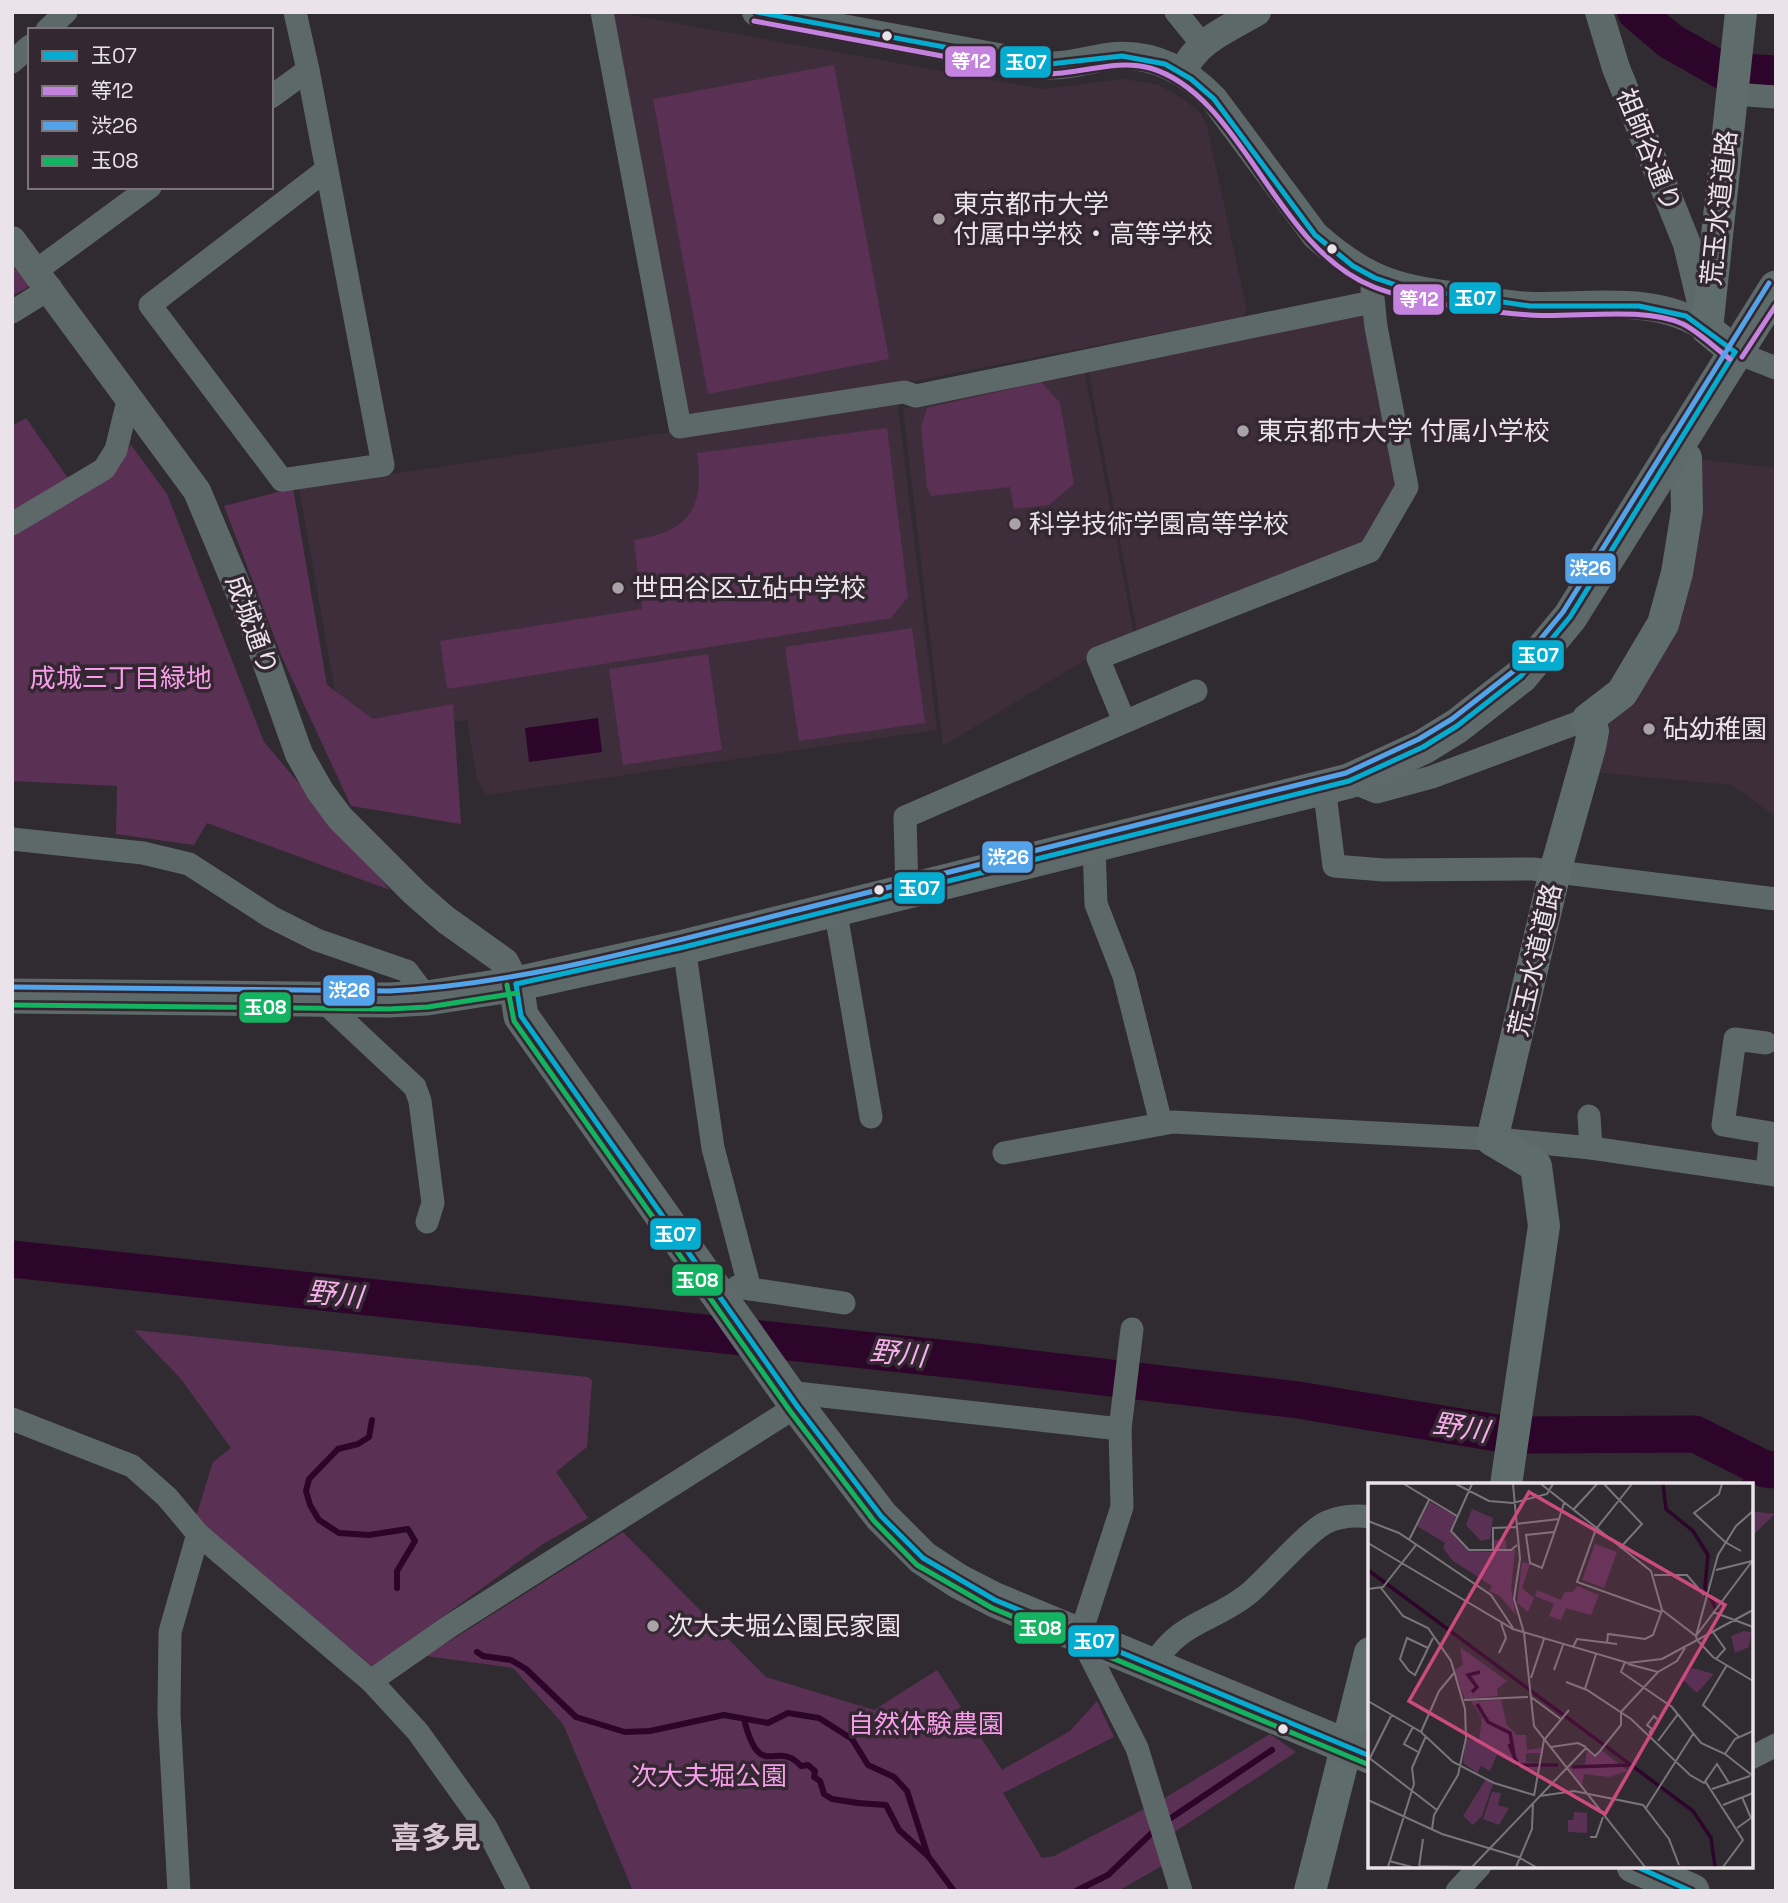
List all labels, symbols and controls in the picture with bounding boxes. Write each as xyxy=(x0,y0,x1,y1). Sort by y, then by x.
legend xyxy=(28,28,273,189)
unlabelled marker xyxy=(880,29,894,43)
text: 玉07 xyxy=(91,42,137,69)
line badge: 等12 xyxy=(944,45,997,78)
line badge: 玉07 xyxy=(999,45,1052,79)
text: 等12 xyxy=(952,49,990,74)
text: 玉07 xyxy=(1005,50,1047,75)
text: 等12 xyxy=(91,77,133,104)
street label: 祖師谷通り xyxy=(1609,83,1689,217)
text: 渋26 xyxy=(91,112,138,139)
street label: 荒玉水道道路 xyxy=(1694,129,1744,287)
text: 玉08 xyxy=(91,147,139,174)
place label: 東京都市大学 付属中学校・高等学校 xyxy=(953,187,1213,251)
marker: 東京都市大学 付属中学校・高等学校 xyxy=(931,211,947,227)
unlabelled marker xyxy=(1325,242,1339,256)
line badge: 玉07 xyxy=(1448,281,1502,315)
line badge: 等12 xyxy=(1392,283,1445,316)
text: 玉07 xyxy=(1454,286,1496,311)
text: 等12 xyxy=(1400,287,1438,312)
place label: 東京都市大学 付属小学校 xyxy=(1257,414,1550,448)
marker: 東京都市大学 付属小学校 xyxy=(1235,423,1251,439)
place label: 科学技術学園高等学校 xyxy=(1029,507,1289,541)
marker: 科学技術学園高等学校 xyxy=(1007,516,1023,532)
line badge: 渋26 xyxy=(1564,552,1617,585)
text: 渋26 xyxy=(1569,556,1611,581)
street label: 成城通り xyxy=(218,570,286,680)
place label: 世田谷区立砧中学校 xyxy=(632,571,866,605)
marker: 世田谷区立砧中学校 xyxy=(610,580,626,596)
line badge: 玉07 xyxy=(1511,639,1565,672)
text: 玉07 xyxy=(1517,643,1559,668)
park label: 成城三丁目緑地 xyxy=(30,661,212,695)
place label: 砧幼稚園 xyxy=(1663,712,1767,746)
marker: 砧幼稚園 xyxy=(1641,721,1657,737)
line badge: 渋26 xyxy=(981,840,1034,874)
text: 渋26 xyxy=(987,845,1029,870)
line badge: 玉07 xyxy=(893,871,946,905)
text: 玉07 xyxy=(898,876,940,901)
street label: 荒玉水道道路 xyxy=(1501,880,1569,1040)
unlabelled marker xyxy=(872,883,886,897)
line badge: 渋26 xyxy=(322,974,376,1007)
text: 渋26 xyxy=(328,978,370,1003)
line badge: 玉08 xyxy=(238,991,292,1024)
text: 玉08 xyxy=(244,995,286,1020)
line badge: 玉07 xyxy=(649,1217,702,1251)
text: 玉07 xyxy=(654,1222,696,1247)
line badge: 玉08 xyxy=(671,1263,724,1297)
text: 玉08 xyxy=(676,1268,718,1293)
water label: 野川 xyxy=(305,1273,368,1315)
water label: 野川 xyxy=(868,1332,931,1374)
water label: 野川 xyxy=(1431,1405,1494,1450)
inset map xyxy=(1368,1483,1753,1868)
place label: 次大夫堀公園民家園 xyxy=(667,1609,901,1643)
line badge: 玉08 xyxy=(1013,1611,1067,1645)
text: 玉08 xyxy=(1019,1616,1061,1641)
marker: 次大夫堀公園民家園 xyxy=(645,1618,661,1634)
line badge: 玉07 xyxy=(1067,1624,1120,1658)
text: 玉07 xyxy=(1073,1629,1115,1654)
park label: 自然体験農園 xyxy=(848,1707,1004,1741)
unlabelled marker xyxy=(1276,1722,1290,1736)
park label: 次大夫堀公園 xyxy=(631,1759,787,1793)
district label: 喜多見 xyxy=(391,1818,481,1857)

